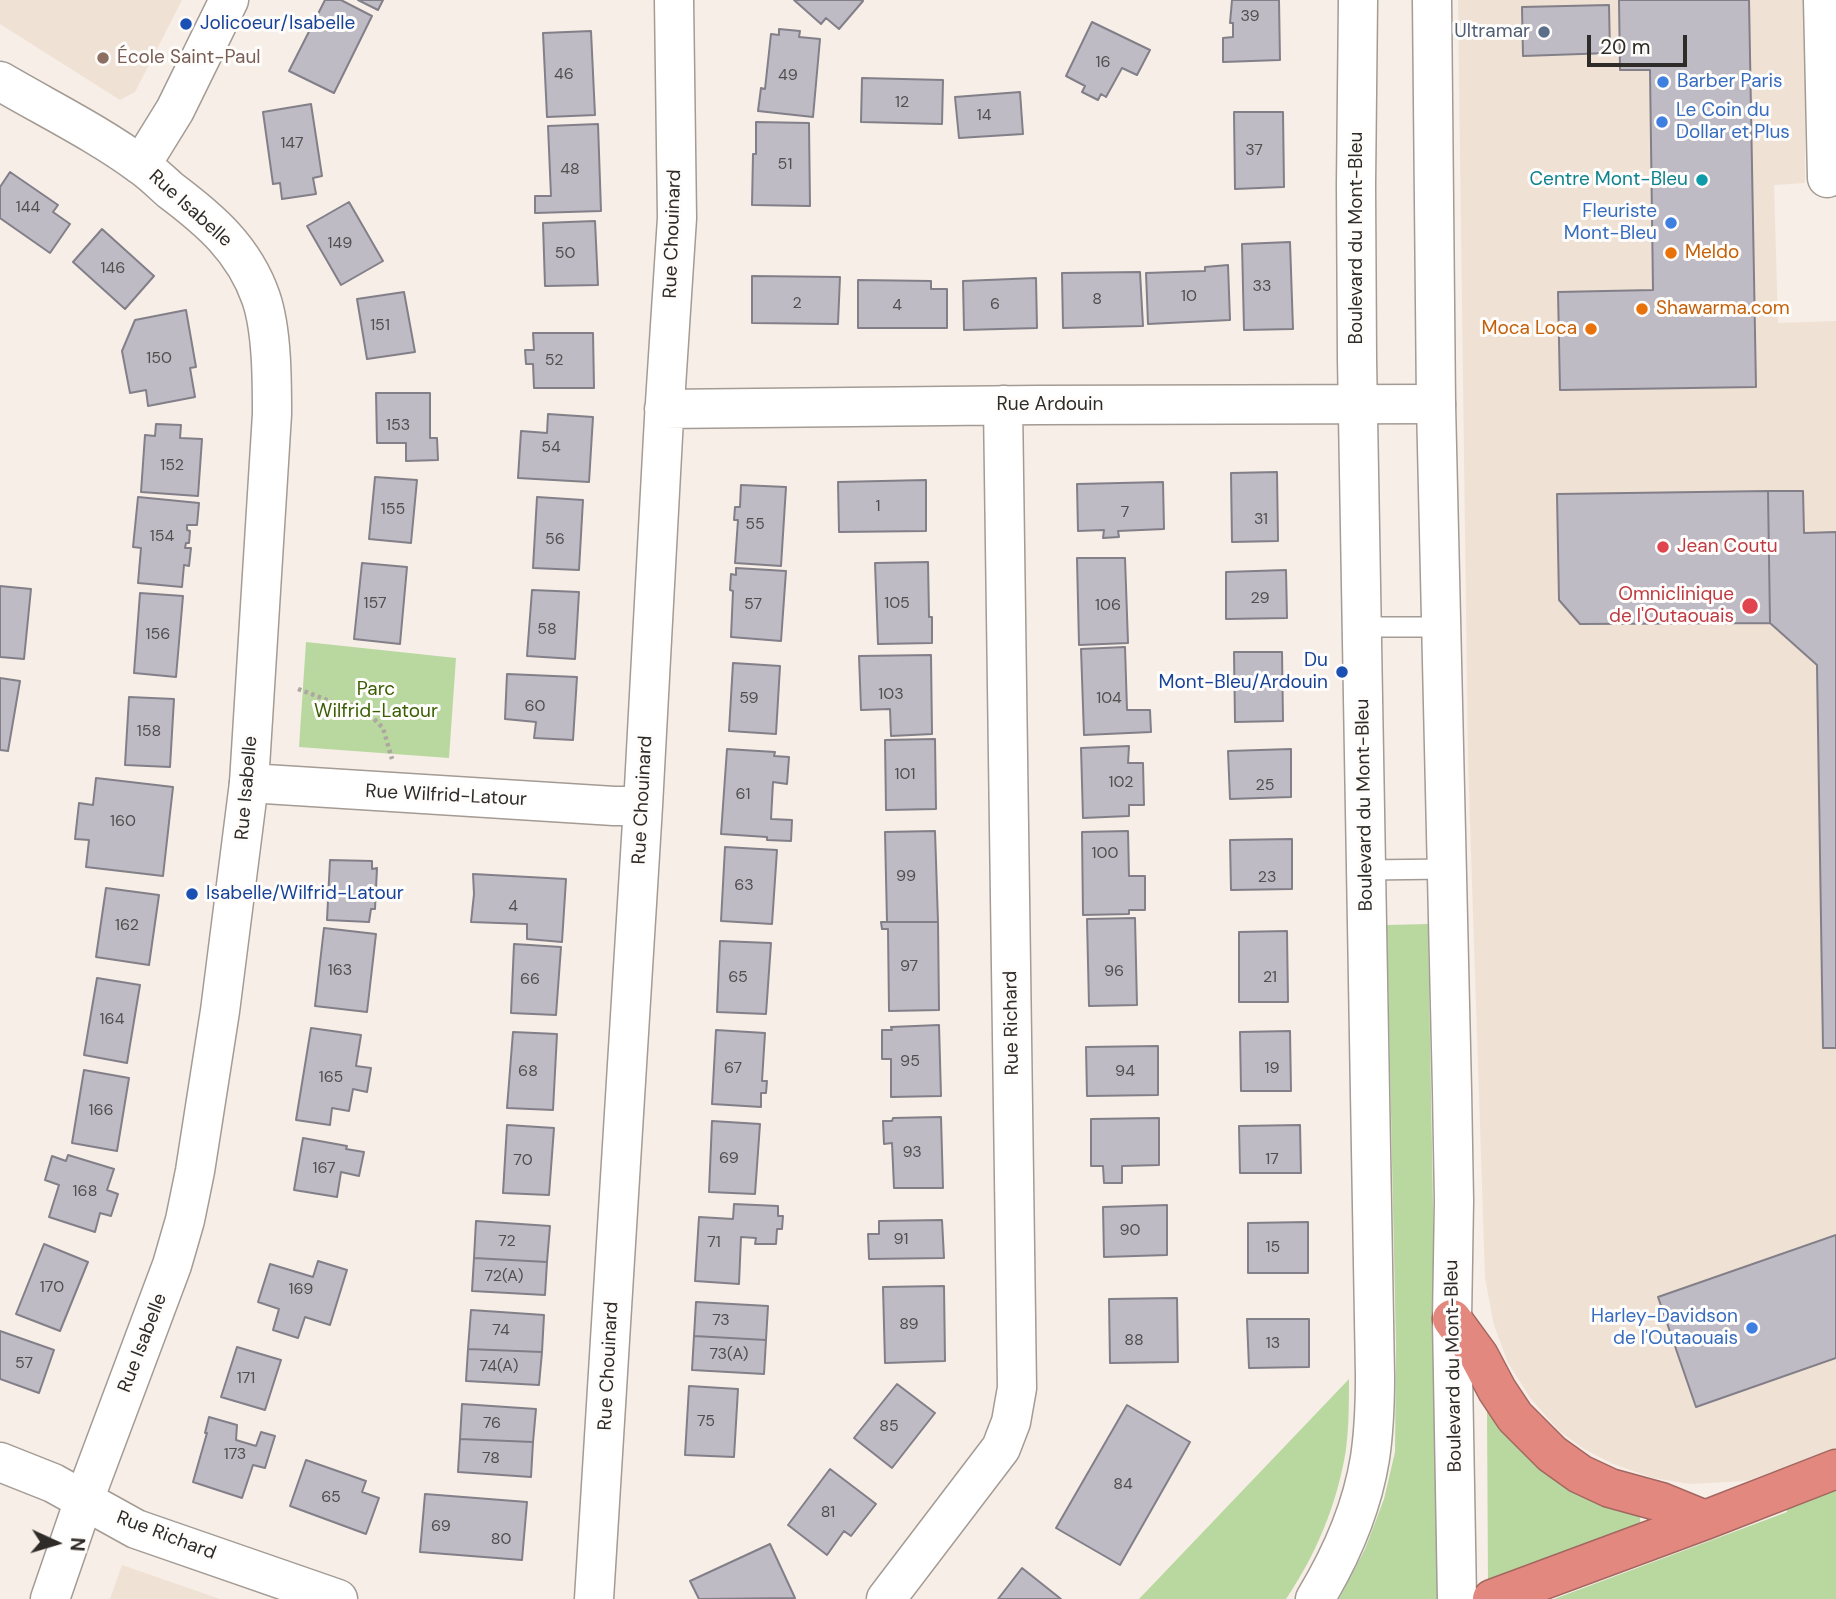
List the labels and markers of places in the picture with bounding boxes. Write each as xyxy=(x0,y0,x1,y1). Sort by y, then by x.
place label: Jolicoeur/Isabelle xyxy=(200,13,355,35)
marker: Jolicoeur/Isabelle xyxy=(178,16,194,32)
place label: Ultramar xyxy=(1454,21,1530,43)
marker: Ultramar xyxy=(1536,24,1552,40)
place label: École Saint-Paul xyxy=(117,47,261,69)
marker: École Saint-Paul xyxy=(95,50,111,66)
place label: Barber Paris xyxy=(1677,71,1783,93)
marker: Barber Paris xyxy=(1655,74,1671,90)
place label: Le Coin du Dollar et Plus xyxy=(1676,100,1790,144)
marker: Le Coin du Dollar et Plus xyxy=(1654,114,1670,130)
place label: Centre Mont-Bleu xyxy=(1529,169,1688,191)
marker: Centre Mont-Bleu xyxy=(1694,172,1710,188)
place label: Fleuriste Mont-Bleu xyxy=(1564,201,1657,245)
marker: Fleuriste Mont-Bleu xyxy=(1663,215,1679,231)
place label: Meldo xyxy=(1685,242,1739,264)
marker: Meldo xyxy=(1663,245,1679,261)
place label: Shawarma.com xyxy=(1656,298,1790,320)
marker: Shawarma.com xyxy=(1634,301,1650,317)
place label: Moca Loca xyxy=(1481,318,1577,340)
marker: Moca Loca xyxy=(1583,321,1599,337)
place label: Jean Coutu xyxy=(1677,536,1778,558)
marker: Jean Coutu xyxy=(1655,539,1671,555)
place label: Omniclinique de l'Outaouais xyxy=(1609,584,1734,628)
marker: Omniclinique de l'Outaouais xyxy=(1740,596,1760,616)
place label: Du Mont-Bleu/Ardouin xyxy=(1158,650,1328,694)
marker: Du Mont-Bleu/Ardouin xyxy=(1334,664,1350,680)
place label: Isabelle/Wilfrid-Latour xyxy=(206,883,404,905)
marker: Isabelle/Wilfrid-Latour xyxy=(184,886,200,902)
place label: Harley-Davidson de l'Outaouais xyxy=(1591,1306,1738,1350)
marker: Harley-Davidson de l'Outaouais xyxy=(1744,1320,1760,1336)

